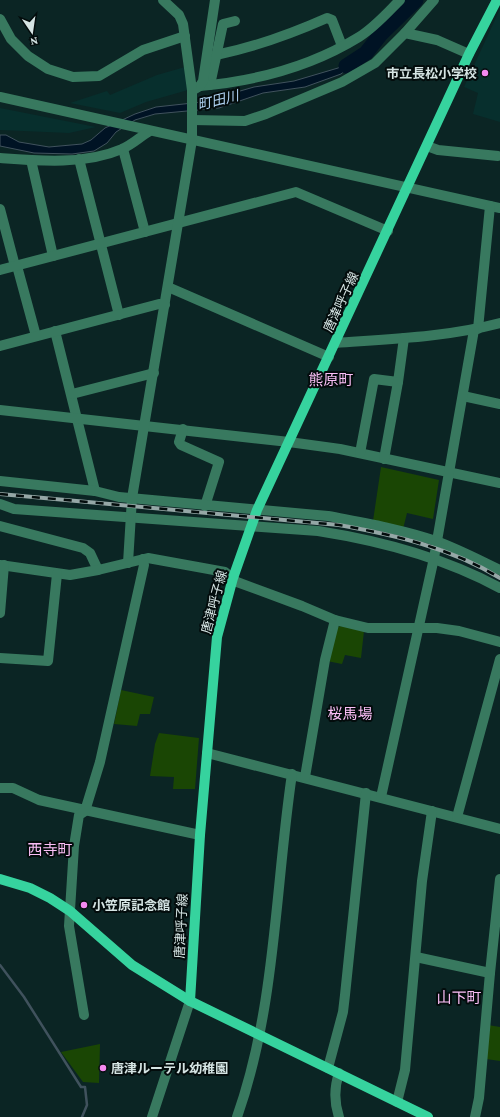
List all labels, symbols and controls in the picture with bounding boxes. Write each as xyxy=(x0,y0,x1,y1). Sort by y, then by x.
north arrow xyxy=(12,12,52,52)
text: N xyxy=(29,35,39,49)
place label: 市立長松小学校 xyxy=(386,66,477,81)
marker: 市立長松小学校 xyxy=(480,68,490,78)
water label: 町田川 xyxy=(196,87,242,113)
street label: 唐津呼子線 xyxy=(320,269,362,335)
district label: 熊原町 xyxy=(308,372,354,388)
street label: 唐津呼子線 xyxy=(198,569,230,635)
district label: 桜馬場 xyxy=(327,706,373,722)
district label: 西寺町 xyxy=(27,842,73,858)
street label: 唐津呼子線 xyxy=(172,893,190,959)
place label: 小笠原記念館 xyxy=(92,898,170,913)
marker: 小笠原記念館 xyxy=(79,900,89,910)
district label: 山下町 xyxy=(436,990,482,1006)
place label: 唐津ルーテル幼稚園 xyxy=(111,1061,228,1076)
marker: 唐津ルーテル幼稚園 xyxy=(98,1063,108,1073)

